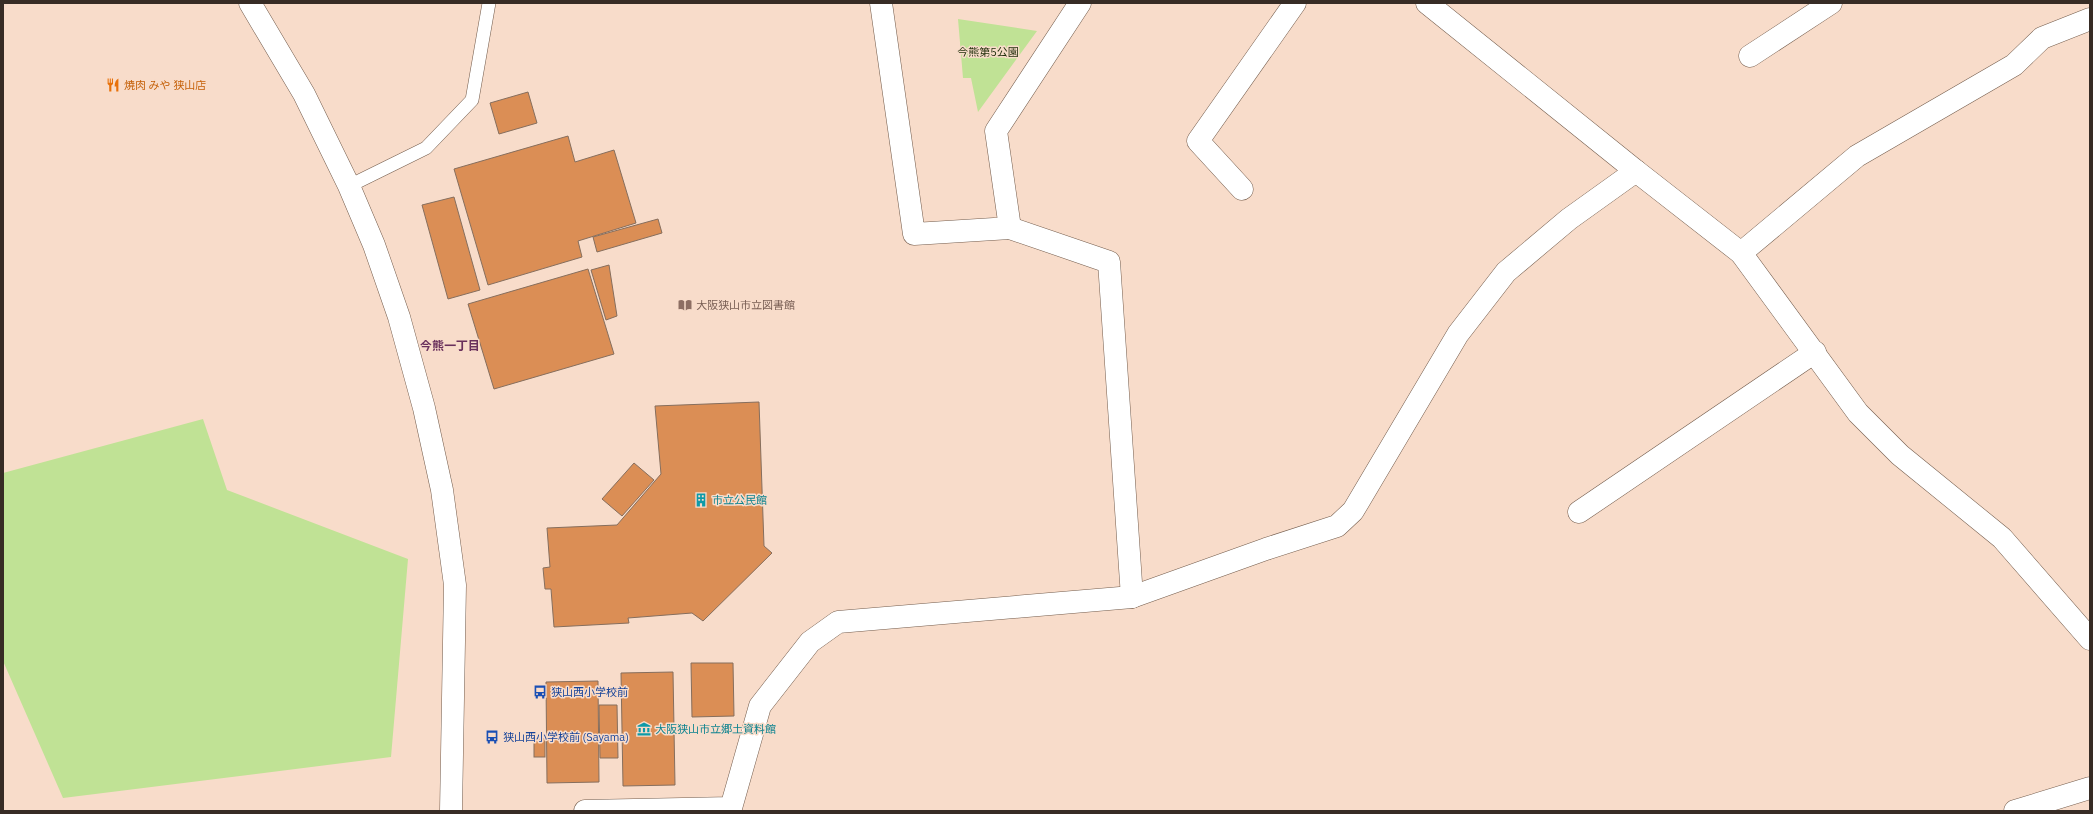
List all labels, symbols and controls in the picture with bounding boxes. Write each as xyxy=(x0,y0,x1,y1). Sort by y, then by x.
park label: 今熊第5公園 xyxy=(957,45,1019,59)
restaurant icon: 焼肉 みや 狭山店 xyxy=(105,77,121,93)
place label: 焼肉 みや 狭山店 xyxy=(124,78,206,92)
library icon: 大阪狭山市立図書館 xyxy=(677,297,693,313)
place label: 大阪狭山市立図書館 xyxy=(696,298,795,312)
district label: 今熊一丁目 xyxy=(420,338,480,353)
building icon: 市立公民館 xyxy=(693,492,709,508)
place label: 市立公民館 xyxy=(712,493,767,507)
bus stop icon: 狭山西小学校前 xyxy=(532,684,548,700)
place label: 狭山西小学校前 xyxy=(551,685,628,699)
museum icon: 大阪狭山市立郷土資料館 xyxy=(636,721,652,737)
place label: 大阪狭山市立郷土資料館 xyxy=(655,722,776,736)
bus stop icon: 狭山西小学校前 (Sayama) xyxy=(484,729,500,745)
place label: 狭山西小学校前 (Sayama) xyxy=(503,730,629,744)

